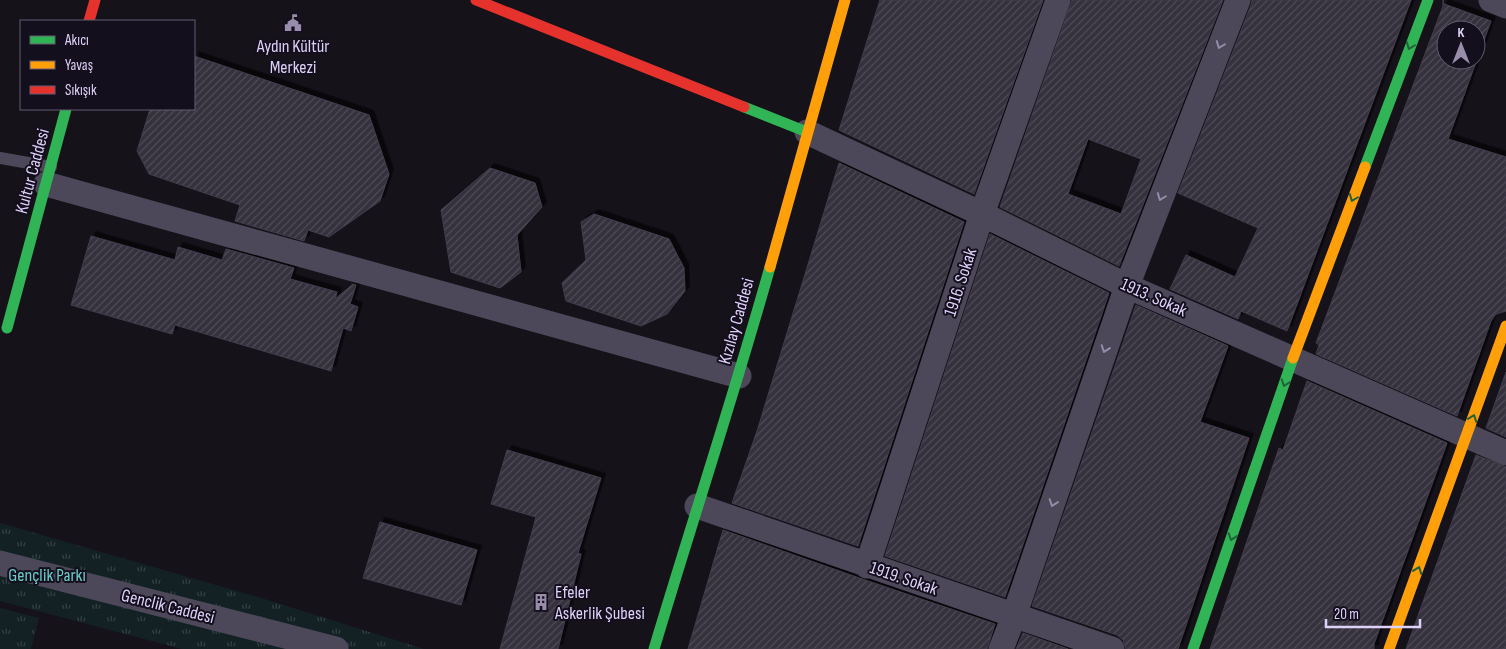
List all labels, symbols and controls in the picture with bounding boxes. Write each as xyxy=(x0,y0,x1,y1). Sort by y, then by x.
public building icon: Aydın Kültür Merkezi xyxy=(283,13,303,33)
legend xyxy=(20,20,195,110)
north arrow xyxy=(1436,20,1486,70)
text: K xyxy=(1458,24,1465,41)
text: Akıcı xyxy=(64,31,89,50)
place label: Aydın Kültür Merkezi xyxy=(256,36,329,78)
one-way arrow xyxy=(1216,41,1226,49)
one-way arrow xyxy=(1406,41,1416,49)
text: Yavaş xyxy=(65,56,93,75)
text: Sıkışık xyxy=(65,81,97,100)
street label: Kultur Caddesi xyxy=(11,126,54,216)
one-way arrow xyxy=(1157,192,1167,201)
one-way arrow xyxy=(1349,193,1359,202)
street label: 1916. Sokak xyxy=(940,245,981,319)
street label: 1913. Sokak xyxy=(1117,274,1190,321)
street label: Kızılay Caddesi xyxy=(714,276,759,367)
one-way arrow xyxy=(1101,345,1111,353)
one-way arrow xyxy=(1281,378,1291,387)
one-way arrow xyxy=(1467,414,1477,422)
one-way arrow xyxy=(1048,498,1058,507)
one-way arrow xyxy=(1227,532,1237,540)
street label: 1919. Sokak xyxy=(867,557,941,600)
park label: Gençlik Parkı xyxy=(8,565,86,586)
one-way arrow xyxy=(1412,567,1422,575)
place label: Efeler Askerlik Şubesi xyxy=(554,582,645,624)
street label: Genclik Caddesi xyxy=(119,585,217,628)
building icon: Efeler Askerlik Şubesi xyxy=(531,592,551,612)
scale bar xyxy=(1326,596,1420,628)
text: 20 m xyxy=(1334,605,1359,624)

